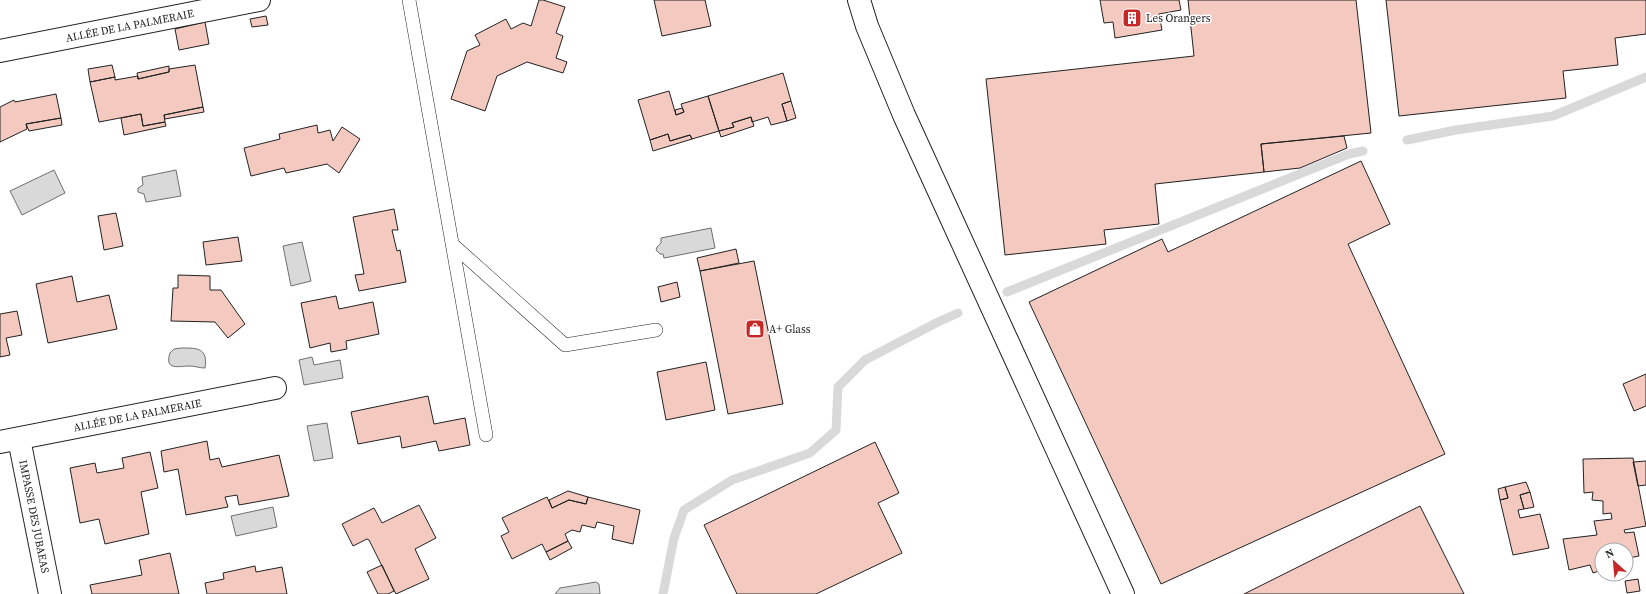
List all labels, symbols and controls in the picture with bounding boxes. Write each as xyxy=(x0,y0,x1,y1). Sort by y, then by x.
street label: ALLÉE DE LA PALMERAIE xyxy=(64,5,195,45)
building icon: Les Orangers xyxy=(1121,7,1143,29)
place label: Les Orangers xyxy=(1146,11,1211,26)
shop icon: A+ Glass xyxy=(744,318,766,340)
place label: A+ Glass xyxy=(769,322,811,337)
street label: ALLÉE DE LA PALMERAIE xyxy=(72,395,203,435)
street label: IMPASSE DES JUBAEAS xyxy=(16,459,53,575)
north arrow xyxy=(1594,542,1634,582)
text: N xyxy=(1603,545,1617,562)

